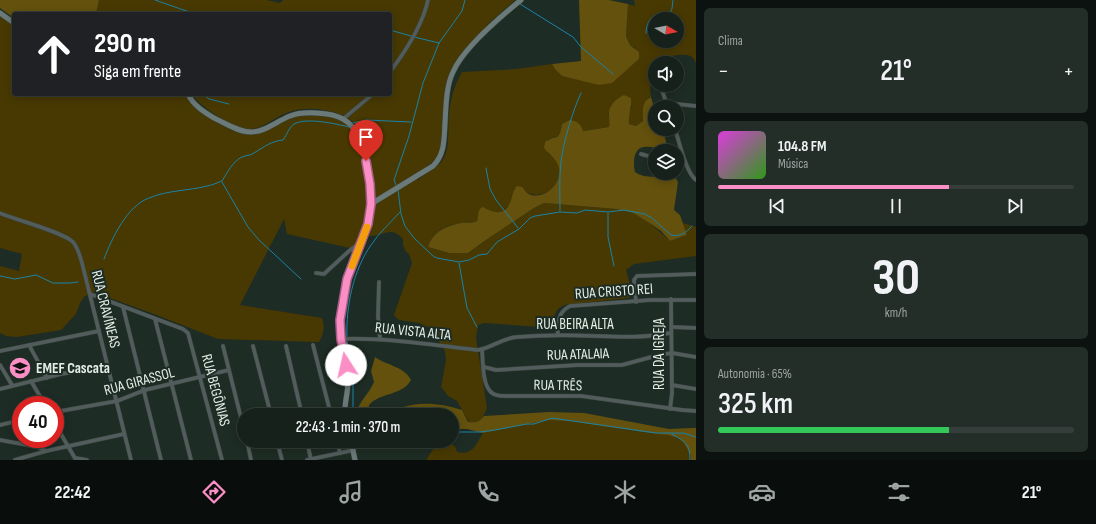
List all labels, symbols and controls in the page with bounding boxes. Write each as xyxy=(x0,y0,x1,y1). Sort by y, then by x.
north arrow xyxy=(648,12,684,48)
map controls xyxy=(648,12,684,180)
text: 290 m xyxy=(94,27,156,60)
icon: ahead xyxy=(28,28,80,80)
text: Clima xyxy=(718,33,743,49)
text: 21° xyxy=(880,53,912,89)
button: sound xyxy=(648,56,684,92)
text: − xyxy=(718,58,729,85)
text: + xyxy=(1063,58,1074,85)
text: Siga em frente xyxy=(94,61,181,82)
button: search xyxy=(648,100,684,136)
pin xyxy=(349,120,383,161)
icon: arrive xyxy=(355,126,377,148)
text: 104.8 FM xyxy=(778,137,827,156)
button: layers xyxy=(648,144,684,180)
text: Música xyxy=(778,156,808,172)
icon: previous xyxy=(766,195,788,217)
icon: pause xyxy=(885,195,907,217)
icon: next xyxy=(1004,195,1026,217)
text: 30 xyxy=(872,247,920,310)
street label: RUA CRAVÍNEAS xyxy=(87,268,124,350)
street label: RUA CRISTO REI xyxy=(574,279,654,304)
text: km/h xyxy=(885,305,907,321)
street label: RUA BEIRA ALTA xyxy=(536,315,614,334)
street label: RUA DA IGREJA xyxy=(650,317,669,390)
street label: RUA VISTA ALTA xyxy=(374,318,452,345)
position arrow xyxy=(325,344,367,386)
street label: RUA ATALAIA xyxy=(547,344,610,365)
street label: RUA BEGÔNIAS xyxy=(197,352,234,428)
school or university icon: EMEF Cascata xyxy=(7,355,33,381)
place label: EMEF Cascata xyxy=(36,359,110,378)
street label: RUA GIRASSOL xyxy=(102,363,177,400)
text: Autonomia · 65% xyxy=(718,366,792,382)
street label: RUA TRÊS xyxy=(534,376,582,395)
text: 325 km xyxy=(718,386,793,422)
speed limit sign: 40 xyxy=(12,396,64,448)
text: 22:43 · 1 min · 370 m xyxy=(296,418,400,437)
icon: directions xyxy=(200,478,228,506)
icon: music xyxy=(337,478,365,506)
icon: phone xyxy=(474,478,502,506)
icon: climate xyxy=(611,478,639,506)
icon: car xyxy=(748,478,776,506)
icon: filters xyxy=(885,478,913,506)
text: 22:42 xyxy=(55,482,91,503)
text: 21° xyxy=(1022,482,1041,503)

